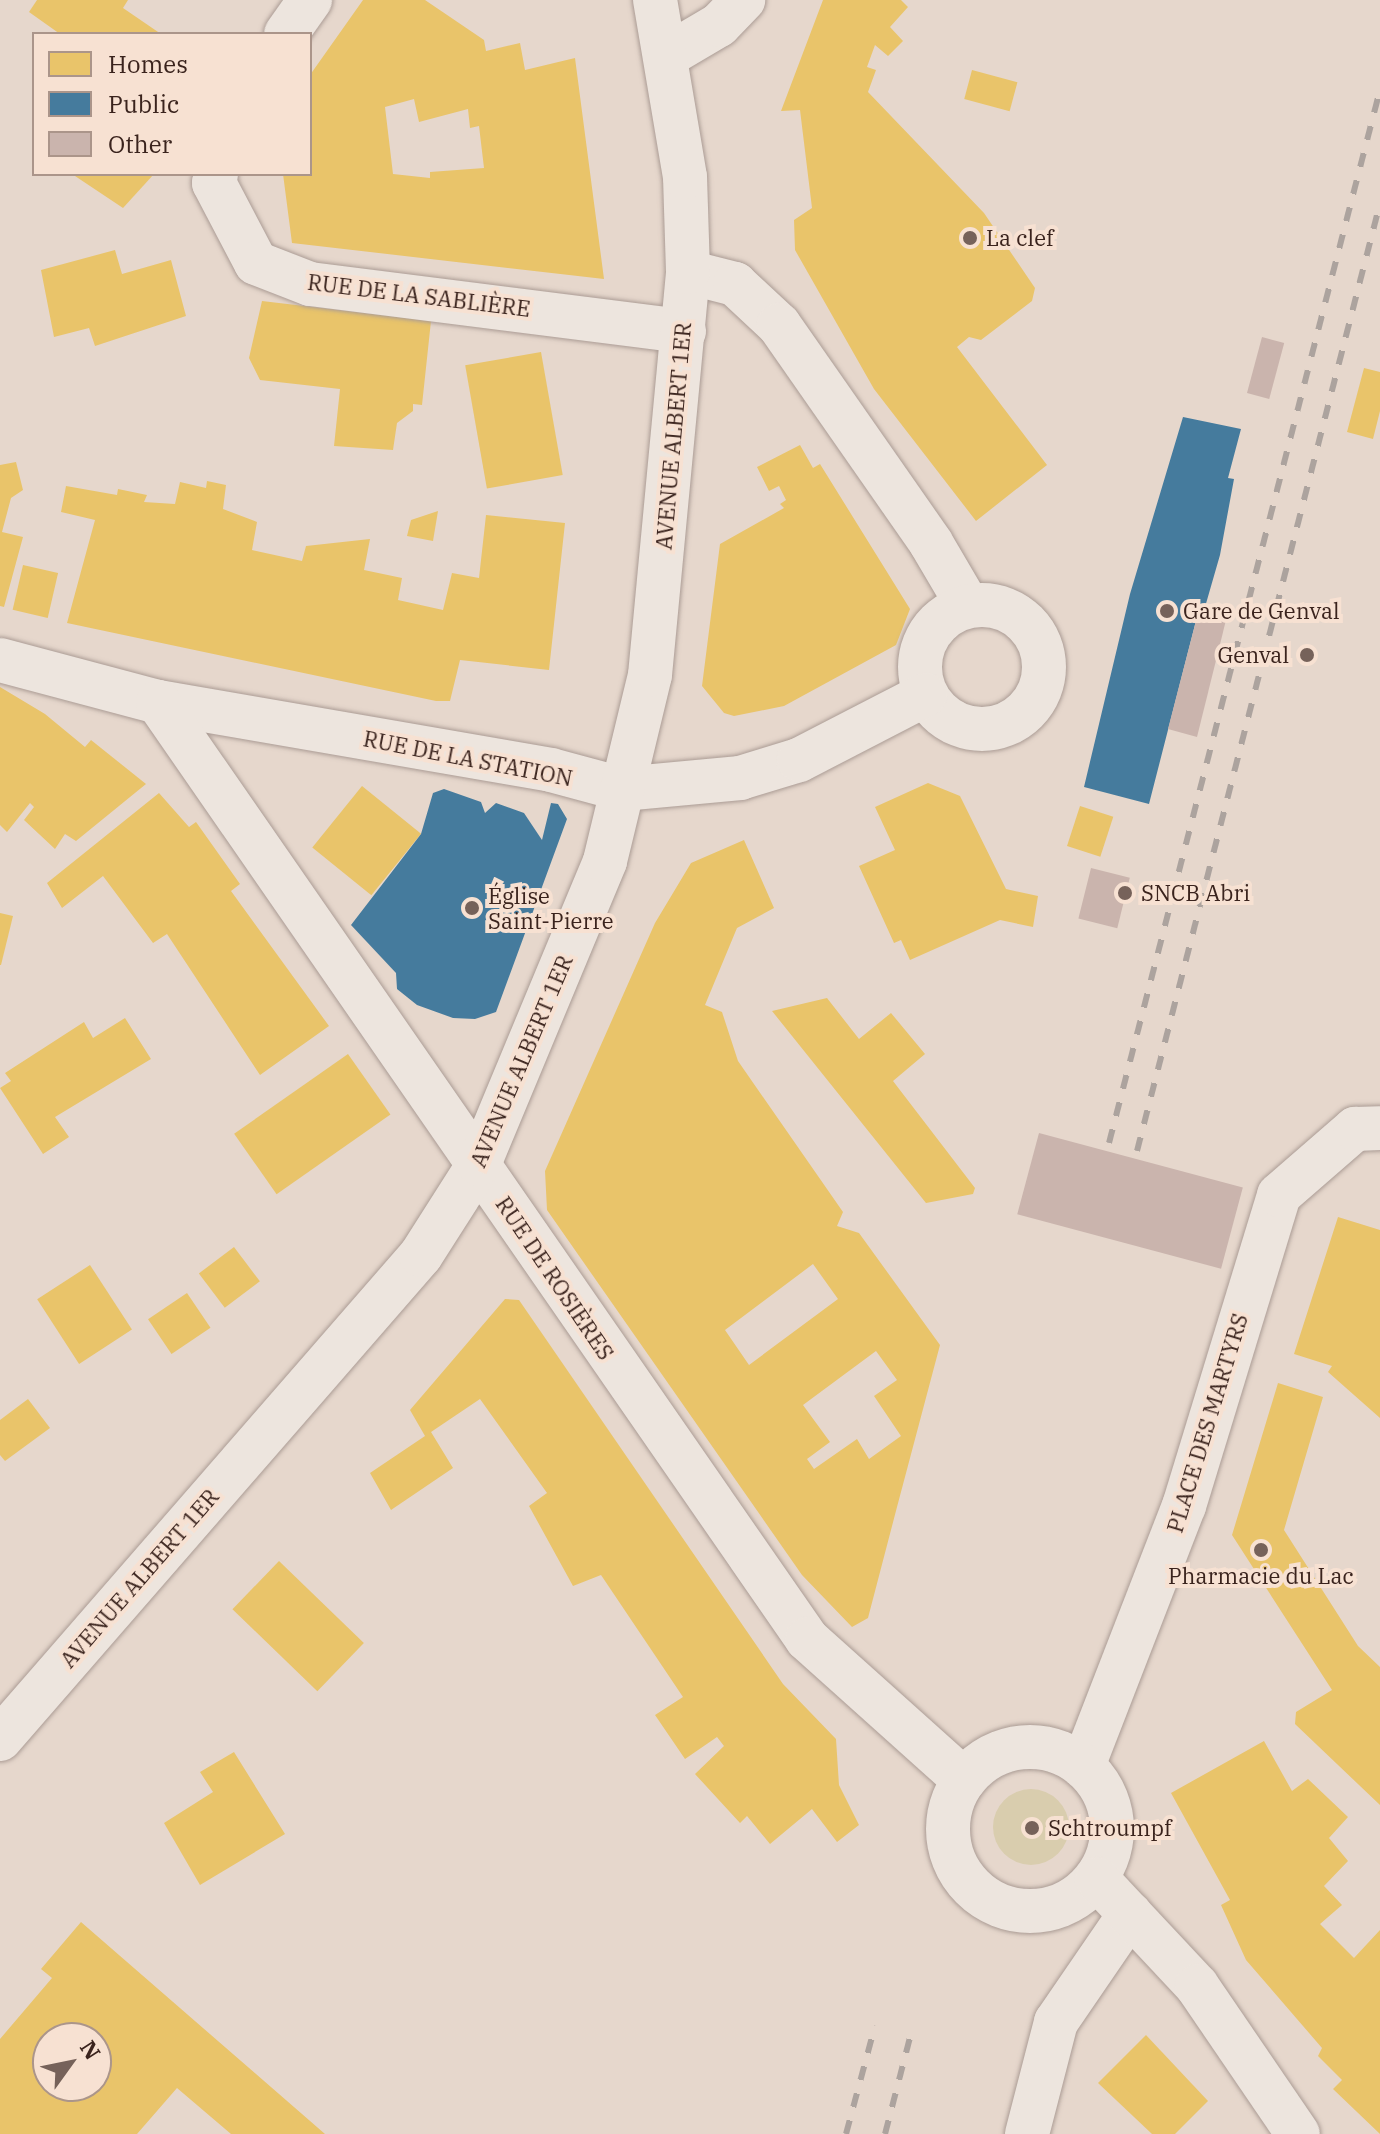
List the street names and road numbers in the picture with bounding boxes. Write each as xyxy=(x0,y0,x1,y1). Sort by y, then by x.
street label: RUE DE LA SABLIÈRE xyxy=(306,268,532,322)
street label: AVENUE ALBERT 1ER xyxy=(650,321,696,551)
street label: RUE DE LA STATION xyxy=(361,725,575,791)
street label: AVENUE ALBERT 1ER xyxy=(464,951,578,1171)
street label: RUE DE ROSIÈRES xyxy=(491,1191,619,1365)
street label: PLACE DES MARTYRS xyxy=(1161,1310,1253,1536)
street label: AVENUE ALBERT 1ER xyxy=(54,1483,224,1673)

